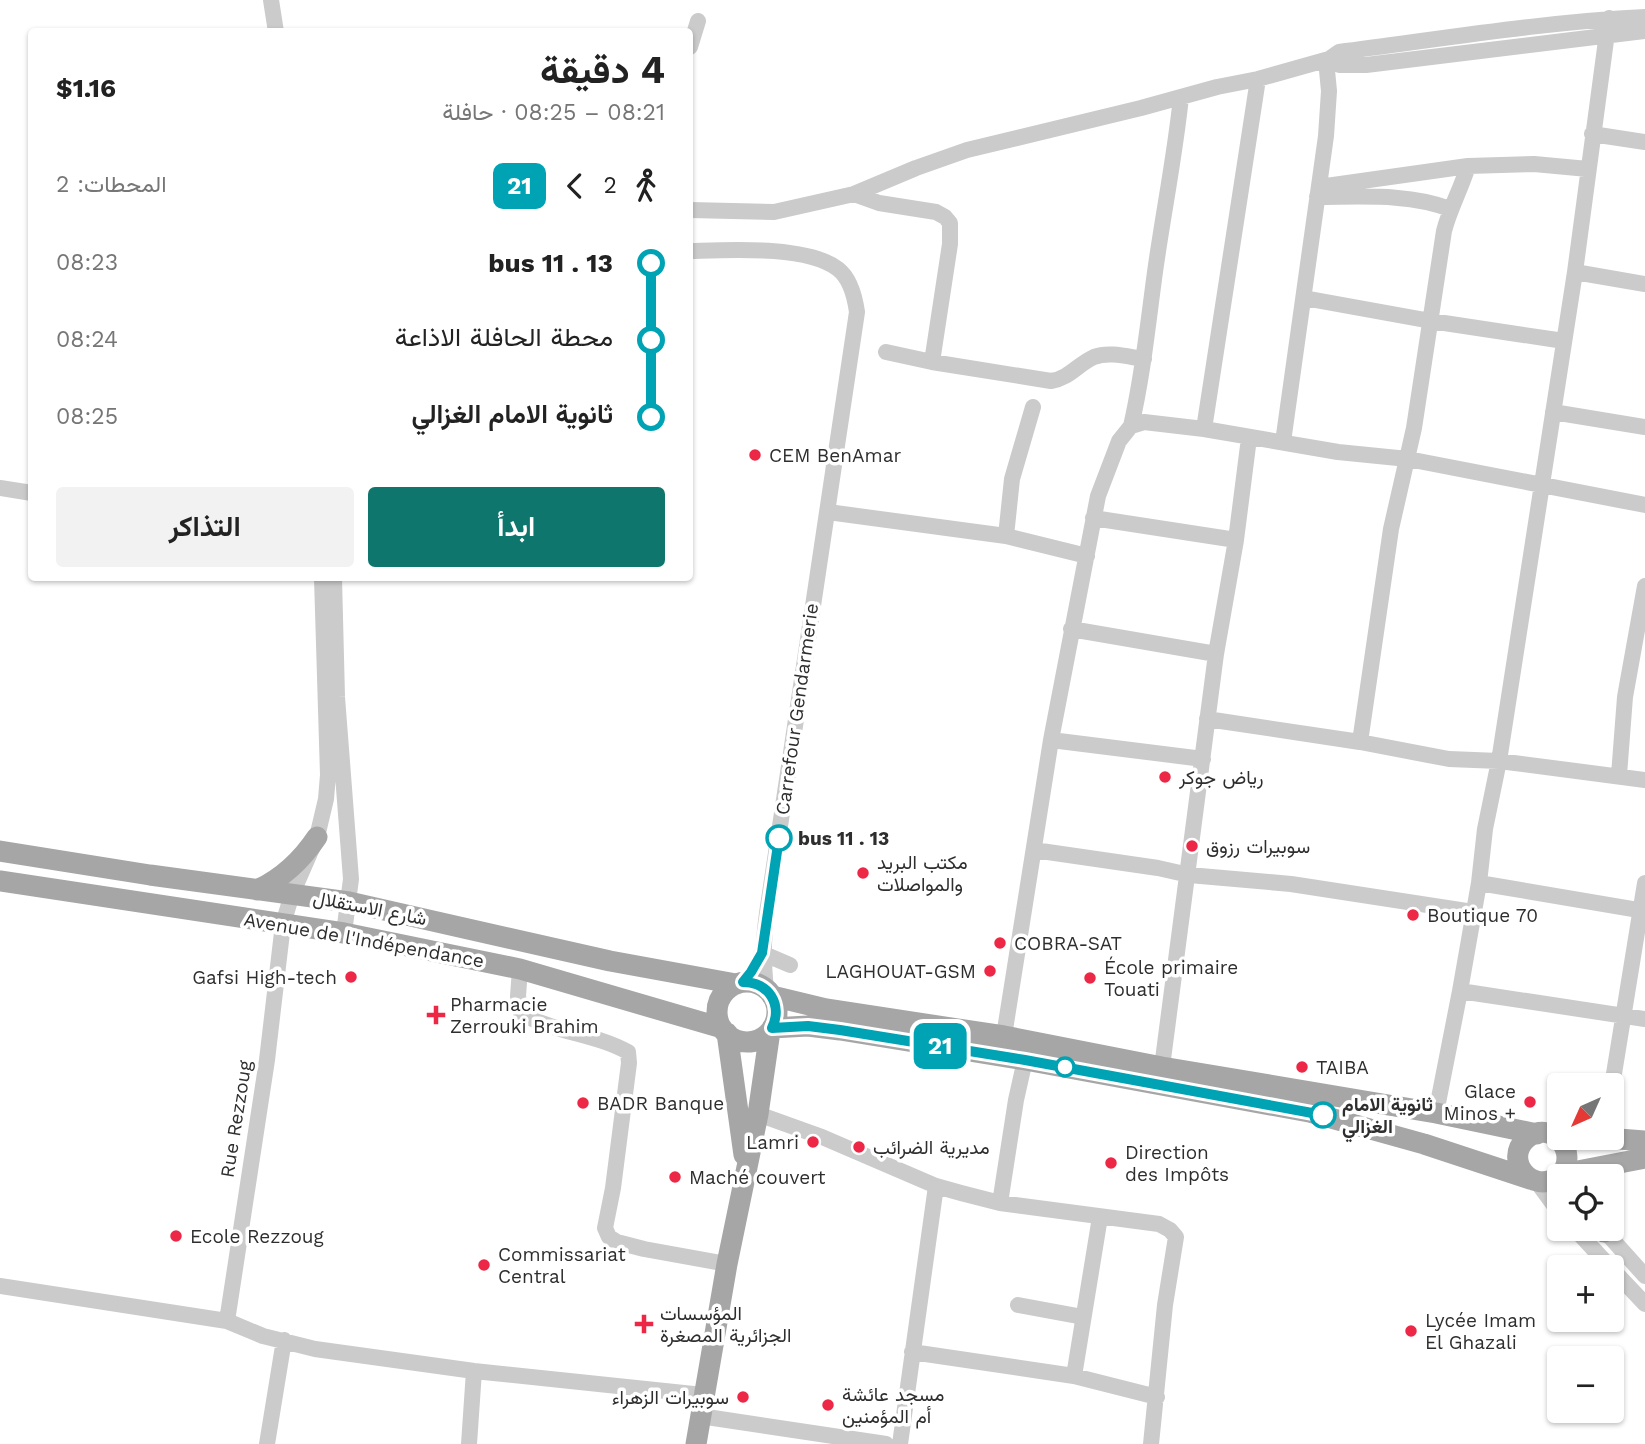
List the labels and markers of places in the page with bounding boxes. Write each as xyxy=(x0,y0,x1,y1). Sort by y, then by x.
place label: CEM BenAmar xyxy=(769,444,901,467)
marker: CEM BenAmar xyxy=(747,447,763,463)
place label: رياض جوكر xyxy=(1178,766,1264,789)
marker: رياض جوكر xyxy=(1157,769,1173,785)
marker: bus 11 . 13 xyxy=(766,825,792,851)
place label: bus 11 . 13 xyxy=(798,827,889,850)
place label: سوبيرات رزوق xyxy=(1206,835,1310,858)
marker: سوبيرات رزوق xyxy=(1184,838,1200,854)
place label: مكتب البريد والمواصلات xyxy=(877,851,968,896)
marker: مكتب البريد والمواصلات xyxy=(855,865,871,881)
place label: Boutique 70 xyxy=(1427,904,1538,927)
marker: Boutique 70 xyxy=(1405,907,1421,923)
place label: COBRA-SAT xyxy=(1014,932,1122,955)
marker: COBRA-SAT xyxy=(992,935,1008,951)
place label: École primaire Touati xyxy=(1104,956,1238,1001)
place label: LAGHOUAT-GSM xyxy=(825,960,976,983)
marker: LAGHOUAT-GSM xyxy=(982,963,998,979)
place label: Gafsi High-tech xyxy=(192,966,337,989)
marker: Gafsi High-tech xyxy=(343,969,359,985)
marker: École primaire Touati xyxy=(1082,970,1098,986)
place label: Pharmacie Zerrouki Brahim xyxy=(450,993,599,1038)
marker: Pharmacie Zerrouki Brahim xyxy=(428,1007,444,1023)
place label: TAIBA xyxy=(1316,1056,1369,1079)
unlabelled marker xyxy=(1055,1057,1075,1077)
marker: TAIBA xyxy=(1294,1059,1310,1075)
place label: Glace Minos + xyxy=(1444,1080,1516,1125)
place label: BADR Banque xyxy=(597,1092,724,1115)
place label: ثانوية الامام الغزالي xyxy=(1342,1093,1433,1143)
marker: Glace Minos + xyxy=(1522,1094,1538,1110)
marker: BADR Banque xyxy=(575,1095,591,1111)
marker: ثانوية الامام الغزالي xyxy=(1310,1102,1336,1128)
place label: Lamri xyxy=(746,1131,799,1154)
marker: Lamri xyxy=(805,1134,821,1150)
place label: مديرية الضرائب xyxy=(873,1136,990,1159)
marker: مديرية الضرائب xyxy=(851,1139,867,1155)
place label: Direction des Impôts xyxy=(1125,1141,1229,1186)
marker: Direction des Impôts xyxy=(1103,1155,1119,1171)
place label: Maché couvert xyxy=(689,1166,825,1189)
marker: Maché couvert xyxy=(667,1169,683,1185)
place label: Ecole Rezzoug xyxy=(190,1225,325,1248)
marker: Ecole Rezzoug xyxy=(168,1228,184,1244)
place label: Commissariat Central xyxy=(498,1243,626,1288)
marker: Commissariat Central xyxy=(476,1257,492,1273)
place label: المؤسسات الجزائرية المصغرة xyxy=(660,1302,791,1347)
place label: Lycée Imam El Ghazali xyxy=(1425,1309,1536,1354)
marker: المؤسسات الجزائرية المصغرة xyxy=(634,1314,654,1334)
marker: Lycée Imam El Ghazali xyxy=(1403,1323,1419,1339)
place label: مسجد عائشة أم المؤمنين xyxy=(842,1383,944,1429)
place label: سوبيرات الزهراء xyxy=(612,1386,729,1409)
marker: سوبيرات الزهراء xyxy=(735,1389,751,1405)
marker: مسجد عائشة أم المؤمنين xyxy=(820,1397,836,1413)

